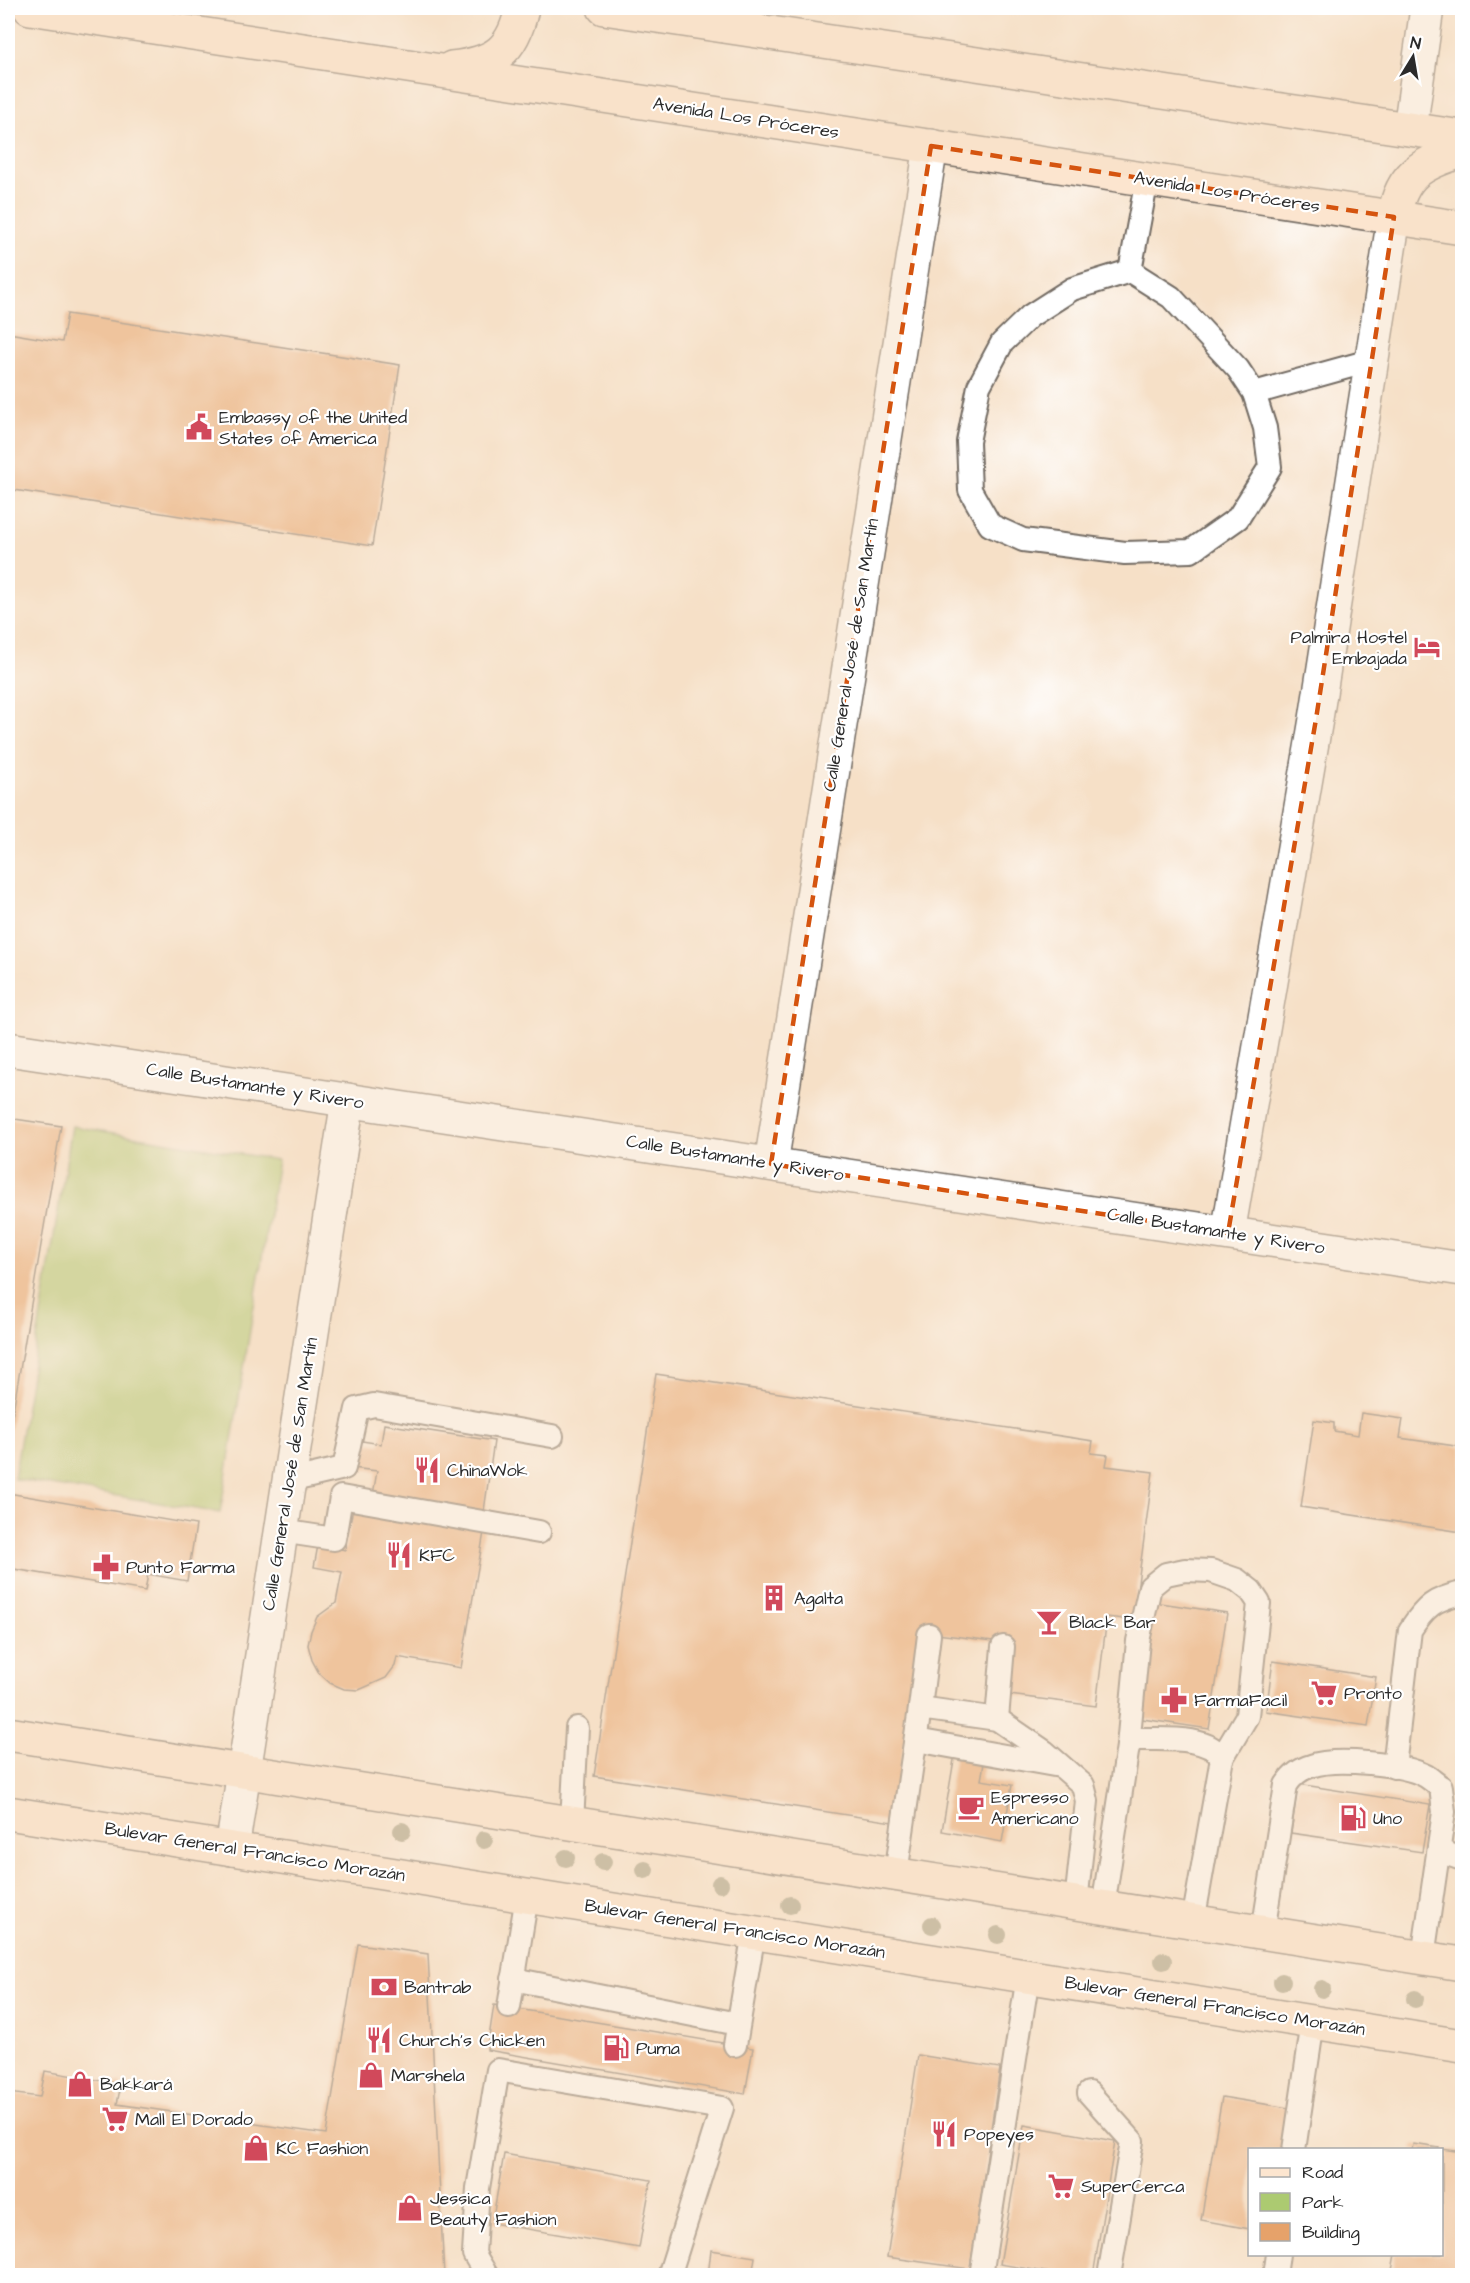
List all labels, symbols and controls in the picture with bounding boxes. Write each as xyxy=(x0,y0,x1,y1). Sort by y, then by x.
north arrow xyxy=(1383,27,1443,87)
text: N xyxy=(1409,32,1423,55)
street label: Avenida Los Próceres xyxy=(651,91,841,145)
street label: Avenida Los Próceres xyxy=(1132,165,1322,219)
place label: Embassy of the United States of America xyxy=(219,405,407,451)
public building icon: Embassy of the United States of America xyxy=(184,412,214,442)
street label: Calle General José de San Martín xyxy=(817,517,885,793)
place label: Palmira Hostel Embajada xyxy=(1291,625,1407,671)
hotel icon: Palmira Hostel Embajada xyxy=(1412,632,1442,662)
street label: Calle Bustamante y Rivero xyxy=(144,1056,366,1117)
street label: Calle Bustamante y Rivero xyxy=(624,1128,846,1189)
street label: Calle Bustamante y Rivero xyxy=(1105,1201,1327,1262)
street label: Calle General José de San Martín xyxy=(256,1336,324,1612)
restaurant icon: ChinaWok xyxy=(412,1455,442,1485)
place label: ChinaWok xyxy=(447,1458,528,1483)
restaurant icon: KFC xyxy=(384,1540,414,1570)
place label: KFC xyxy=(419,1543,455,1568)
pharmacy icon: Punto Farma xyxy=(91,1552,121,1582)
place label: Punto Farma xyxy=(126,1555,235,1580)
building icon: Agalta xyxy=(759,1583,789,1613)
place label: Agalta xyxy=(794,1586,843,1612)
bar icon: Black Bar xyxy=(1034,1607,1064,1637)
place label: Black Bar xyxy=(1069,1610,1155,1635)
supermarket icon: Pronto xyxy=(1309,1678,1339,1708)
place label: Pronto xyxy=(1344,1681,1402,1706)
pharmacy icon: FarmaFacil xyxy=(1159,1685,1189,1715)
place label: FarmaFacil xyxy=(1194,1688,1287,1713)
place label: Espresso Americano xyxy=(991,1785,1079,1831)
cafe icon: Espresso Americano xyxy=(956,1792,986,1822)
fuel station icon: Uno xyxy=(1338,1803,1368,1833)
place label: Uno xyxy=(1373,1806,1402,1831)
street label: Bulevar General Francisco Morazán xyxy=(103,1816,407,1888)
street label: Bulevar General Francisco Morazán xyxy=(583,1893,887,1965)
street label: Bulevar General Francisco Morazán xyxy=(1063,1970,1367,2042)
bank icon: Bantrab xyxy=(369,1972,399,2002)
place label: Bantrab xyxy=(404,1975,471,2000)
restaurant icon: Church's Chicken xyxy=(364,2025,394,2055)
place label: Church's Chicken xyxy=(399,2028,545,2053)
fuel station icon: Puma xyxy=(601,2033,631,2063)
place label: Puma xyxy=(636,2036,680,2061)
shop icon: Marshela xyxy=(356,2060,386,2090)
place label: Marshela xyxy=(391,2063,465,2088)
shop icon: Bakkará xyxy=(65,2069,95,2099)
place label: Bakkará xyxy=(100,2072,172,2097)
supermarket icon: Mall El Dorado xyxy=(100,2104,130,2134)
place label: Mall El Dorado xyxy=(135,2107,253,2132)
restaurant icon: Popeyes xyxy=(929,2119,959,2149)
place label: Popeyes xyxy=(964,2122,1034,2148)
shop icon: KC Fashion xyxy=(241,2133,271,2163)
place label: KC Fashion xyxy=(276,2136,368,2161)
legend xyxy=(1248,2148,1443,2256)
text: Road xyxy=(1302,2160,1343,2185)
supermarket icon: SuperCerca xyxy=(1046,2171,1076,2201)
place label: SuperCerca xyxy=(1081,2174,1184,2199)
place label: Jessica Beauty Fashion xyxy=(430,2186,557,2233)
text: Park xyxy=(1302,2190,1344,2215)
shop icon: Jessica Beauty Fashion xyxy=(395,2193,425,2223)
text: Building xyxy=(1302,2220,1360,2246)

